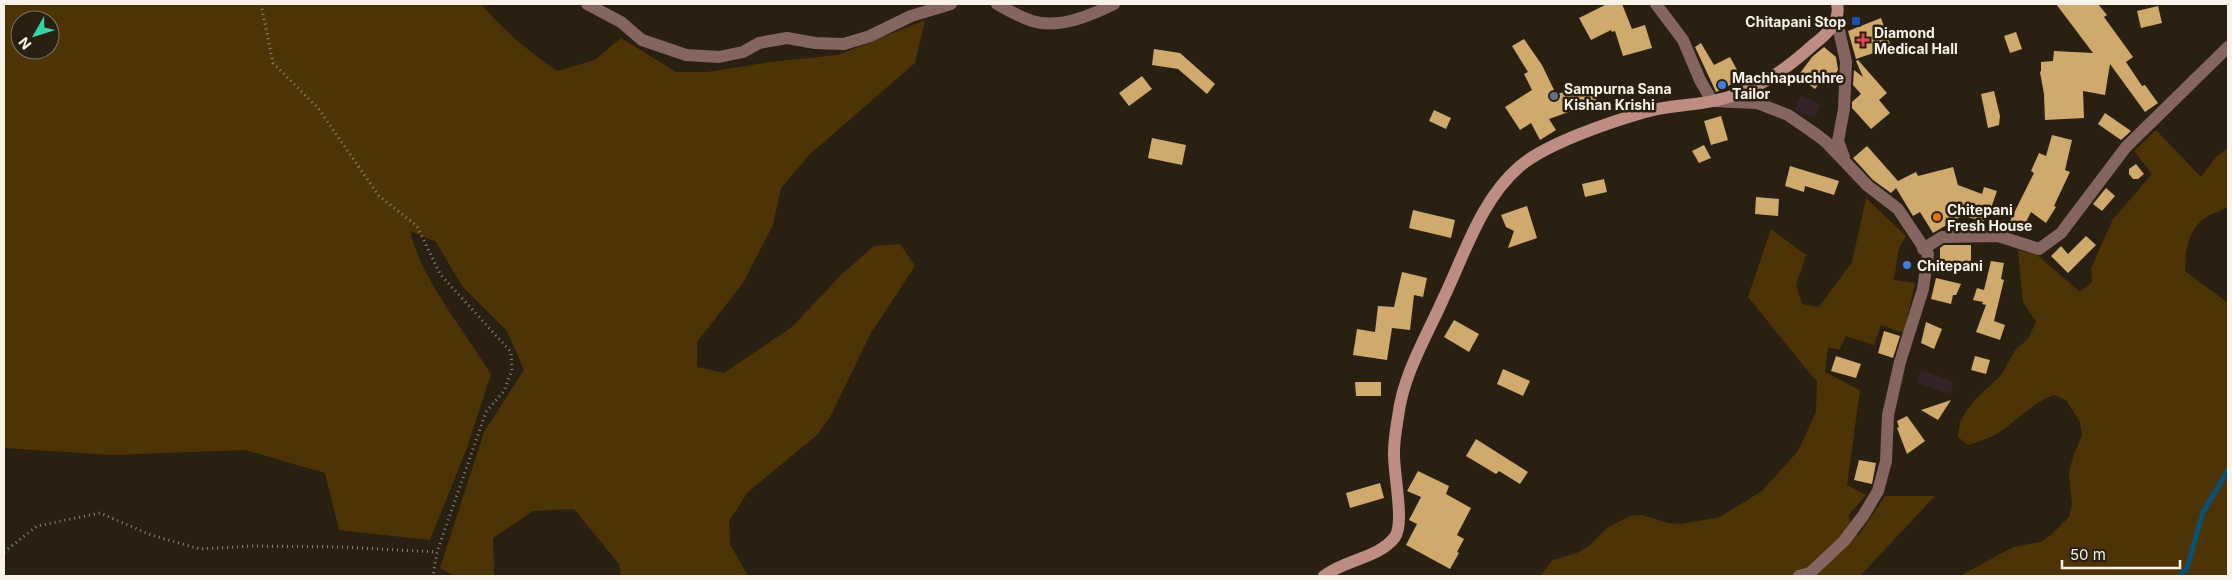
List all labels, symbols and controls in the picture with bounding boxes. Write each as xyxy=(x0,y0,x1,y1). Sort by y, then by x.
north arrow xyxy=(10,10,60,60)
place label: Chitapani Stop xyxy=(1745,13,1846,30)
marker: Chitapani Stop xyxy=(1850,15,1862,27)
place label: Diamond Medical Hall xyxy=(1874,24,1958,57)
marker: Diamond Medical Hall xyxy=(1856,33,1870,47)
text: N xyxy=(15,34,34,53)
place label: Machhapuchhre Tailor xyxy=(1732,69,1844,102)
marker: Machhapuchhre Tailor xyxy=(1716,79,1728,91)
place label: Sampurna Sana Kishan Krishi xyxy=(1564,80,1672,113)
marker: Sampurna Sana Kishan Krishi xyxy=(1548,90,1560,102)
place label: Chitepani Fresh House xyxy=(1947,201,2032,234)
marker: Chitepani Fresh House xyxy=(1931,211,1943,223)
place label: Chitepani xyxy=(1917,257,1983,274)
marker: Chitepani xyxy=(1901,259,1913,271)
scale bar xyxy=(2062,538,2180,570)
text: 50 m xyxy=(2070,545,2106,564)

